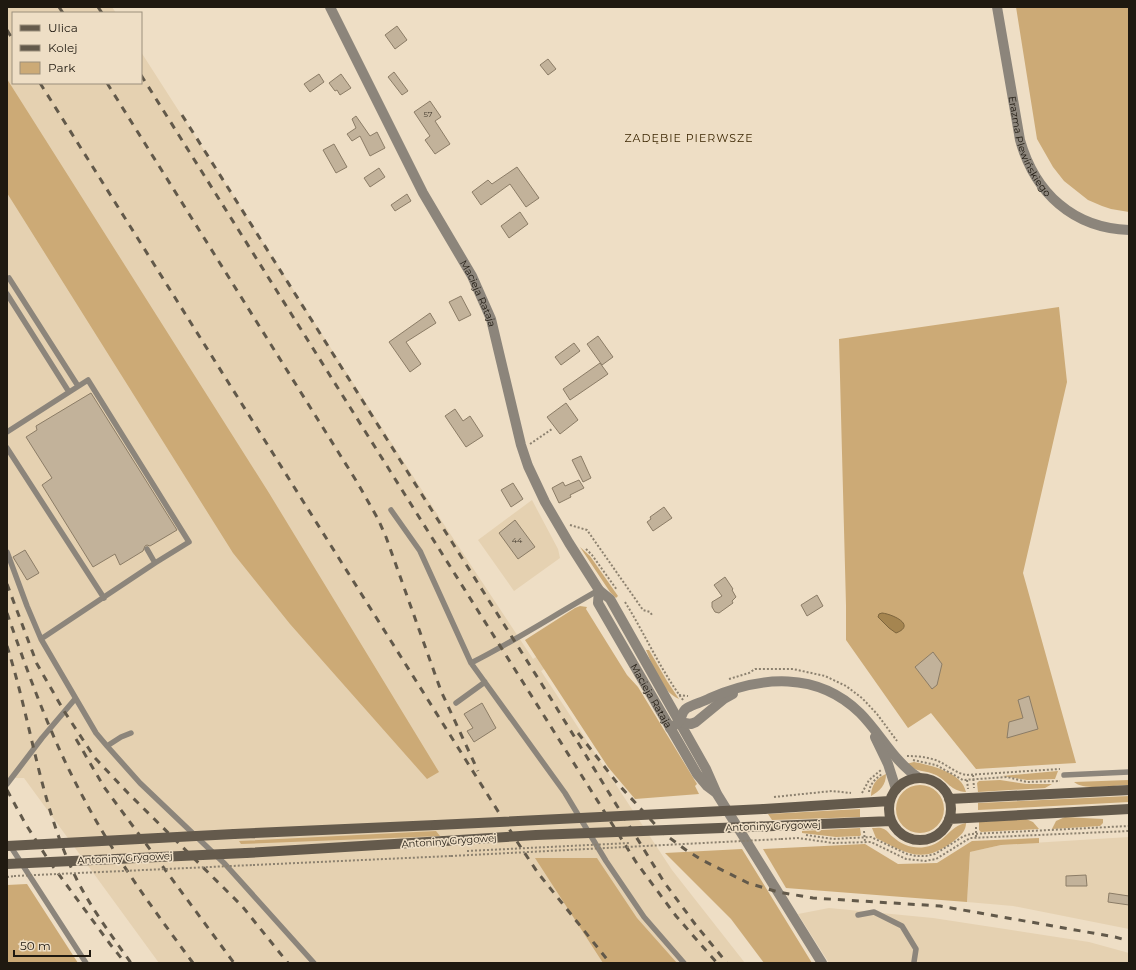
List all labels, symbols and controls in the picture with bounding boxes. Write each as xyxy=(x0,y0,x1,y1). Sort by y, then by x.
legend xyxy=(12,12,142,84)
text: Ulica xyxy=(48,20,78,35)
text: Kolej xyxy=(48,40,77,55)
text: Park xyxy=(48,60,76,75)
street label: Erazma Plewińskiego xyxy=(1006,95,1054,199)
house number: 57 xyxy=(423,109,433,119)
district label: ZADĘBIE PIERWSZE xyxy=(624,131,754,145)
street label: Macieja Rataja xyxy=(457,258,499,328)
house number: 44 xyxy=(512,535,523,545)
street label: Macieja Rataja xyxy=(628,661,675,730)
street label: Antoniny Grygowej xyxy=(725,818,821,834)
street label: Antoniny Grygowej xyxy=(401,831,497,851)
street label: Antoniny Grygowej xyxy=(77,849,173,867)
scale bar xyxy=(14,932,90,958)
text: 50 m xyxy=(20,938,51,953)

